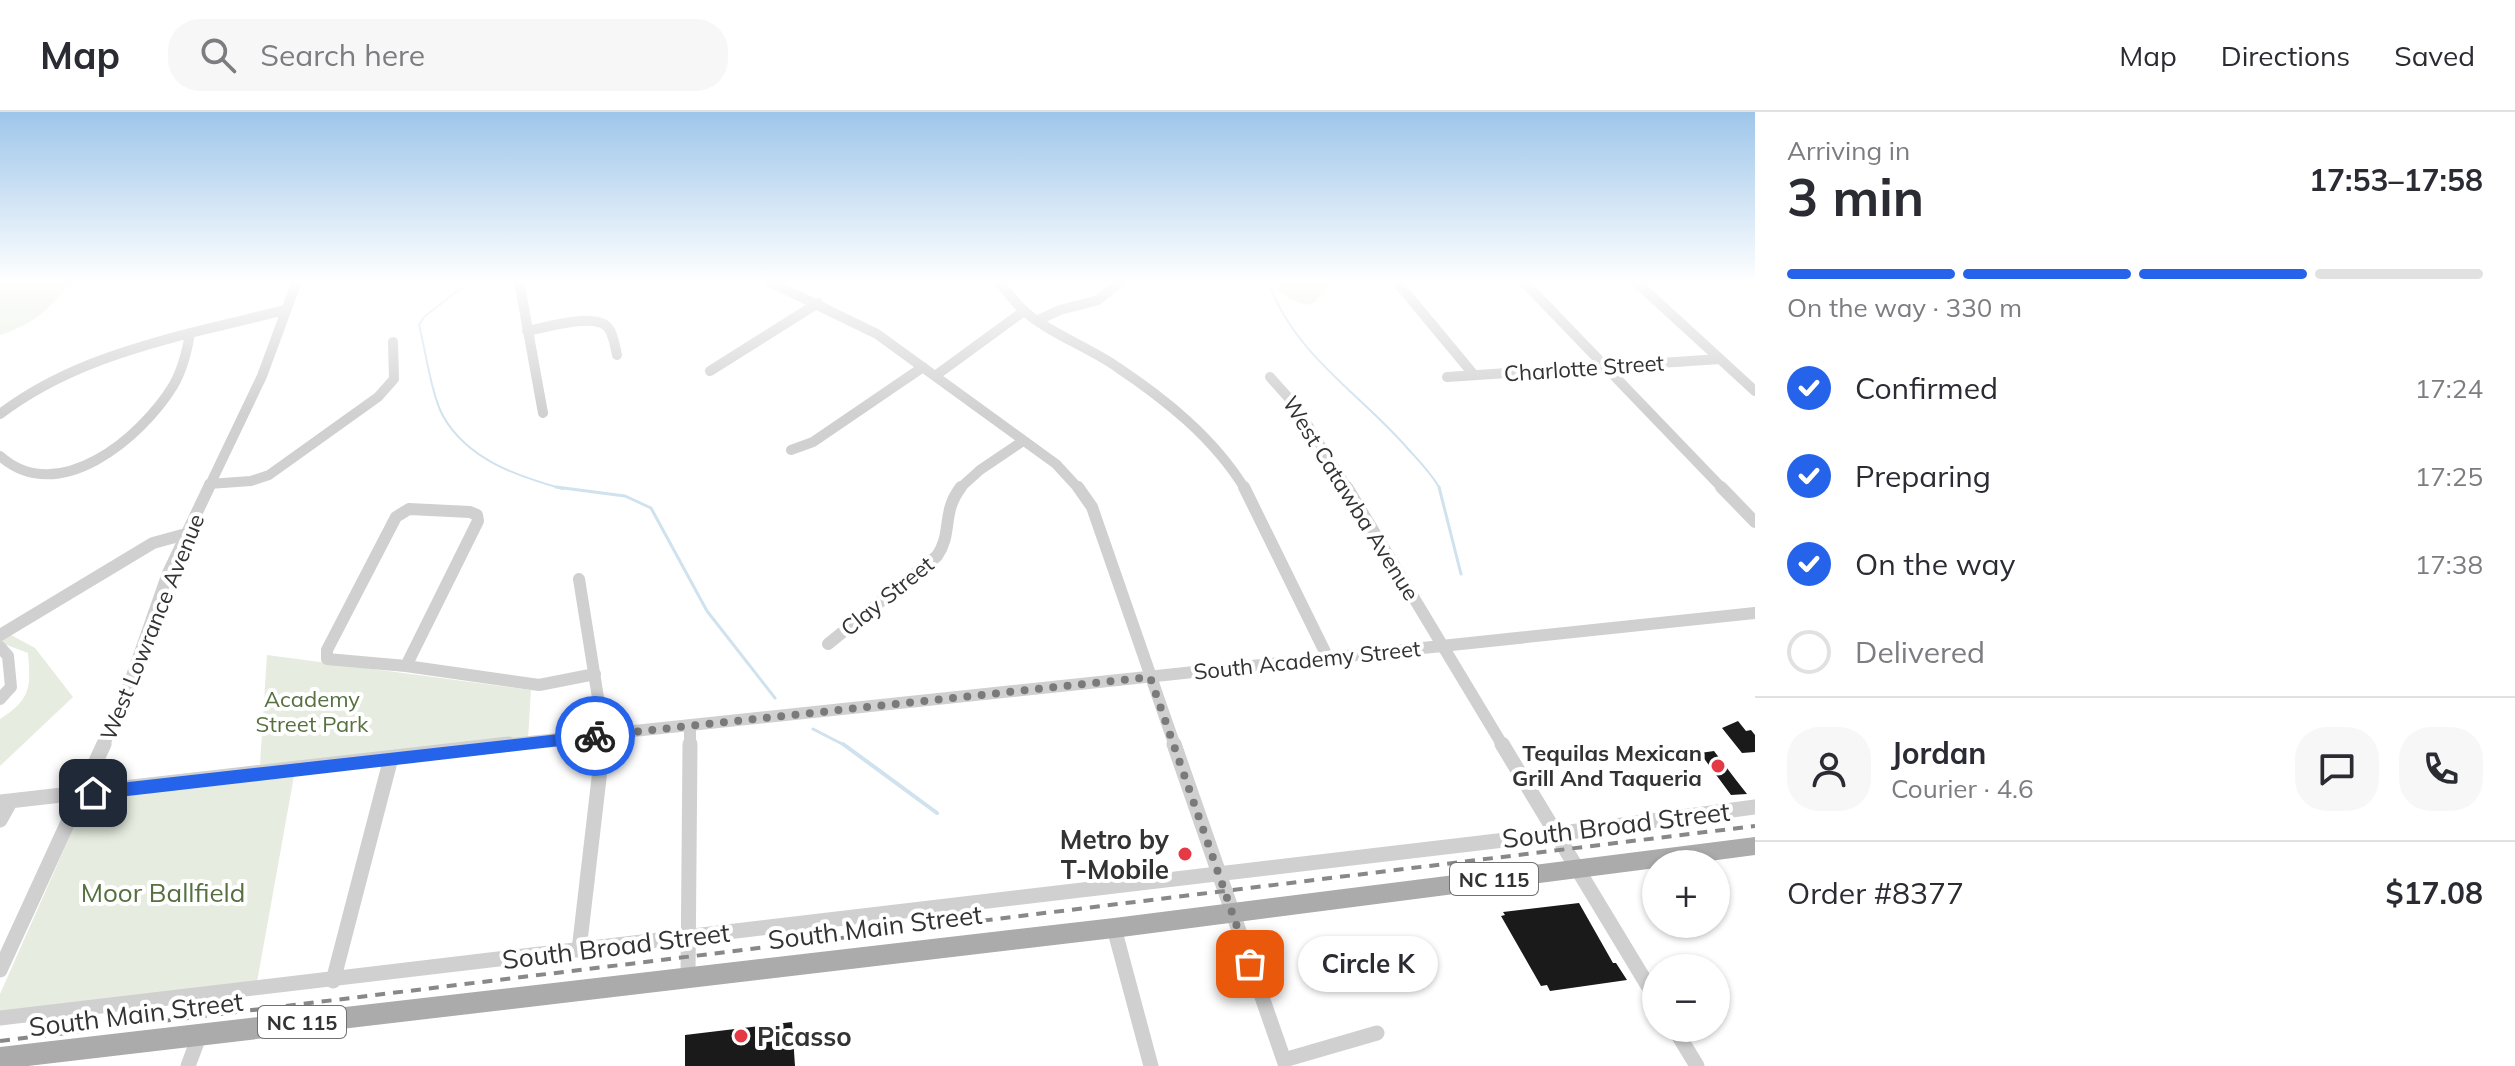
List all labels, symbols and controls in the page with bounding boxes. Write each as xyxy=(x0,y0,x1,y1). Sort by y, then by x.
search box xyxy=(168,19,728,91)
text: Map xyxy=(40,31,120,79)
icon: search xyxy=(196,33,240,77)
text: Search here xyxy=(260,36,425,74)
text: Map xyxy=(2119,38,2177,73)
text: Directions xyxy=(2221,38,2350,73)
text: Saved xyxy=(2394,38,2475,73)
text: Arriving in xyxy=(1787,134,1910,167)
text: 17:53–17:58 xyxy=(2309,161,2483,199)
text: 3 min xyxy=(1787,164,1924,229)
text: On the way · 330 m xyxy=(1787,291,2022,324)
street label: Charlotte Street xyxy=(1503,348,1665,388)
icon: check xyxy=(1787,366,1831,410)
text: Confirmed xyxy=(1855,369,1998,407)
text: 17:24 xyxy=(2415,372,2483,405)
street label: West Catawba Avenue xyxy=(1277,391,1425,605)
icon: check xyxy=(1787,454,1831,498)
text: Preparing xyxy=(1855,457,1991,495)
text: 17:25 xyxy=(2415,460,2483,493)
street label: West Lowrance Avenue xyxy=(94,510,210,744)
icon: check xyxy=(1787,542,1831,586)
text: On the way xyxy=(1855,545,2015,583)
text: 17:38 xyxy=(2415,548,2483,581)
street label: Clay Street xyxy=(835,550,939,642)
text: Delivered xyxy=(1855,633,1985,671)
street label: South Academy Street xyxy=(1192,634,1422,686)
park label: Academy Street Park xyxy=(256,685,369,738)
courier xyxy=(555,696,635,776)
icon: bike xyxy=(573,714,617,758)
button: person xyxy=(1787,727,1871,811)
button: chat xyxy=(2295,727,2379,811)
button: phone xyxy=(2399,727,2483,811)
text: Jordan xyxy=(1891,734,1986,772)
place label: Tequilas Mexican Grill And Taqueria xyxy=(1512,739,1702,792)
marker: Tequilas Mexican Grill And Taqueria xyxy=(1709,757,1727,775)
pin xyxy=(59,759,127,827)
icon: home xyxy=(71,771,115,815)
text: Courier · 4.6 xyxy=(1891,772,2034,805)
street label: South Broad Street xyxy=(1500,795,1732,855)
place label: Metro by T-Mobile xyxy=(1060,823,1170,886)
marker: Metro by T-Mobile xyxy=(1176,845,1194,863)
map controls xyxy=(1642,850,1730,1042)
button: + xyxy=(1642,850,1730,938)
road number: NC 115 xyxy=(1450,863,1538,895)
text: Order #8377 xyxy=(1787,874,1964,912)
text: $17.08 xyxy=(2386,874,2483,912)
park label: Moor Ballfield xyxy=(81,876,245,909)
street label: South Main Street xyxy=(766,898,984,956)
street label: South Broad Street xyxy=(500,916,732,976)
pin xyxy=(1216,930,1284,998)
callout: Circle K xyxy=(1298,936,1438,992)
icon: bag xyxy=(1228,942,1272,986)
text: Circle K xyxy=(1321,947,1415,980)
button: − xyxy=(1642,954,1730,1042)
street label: South Main Street xyxy=(27,985,245,1043)
road number: NC 115 xyxy=(258,1006,346,1038)
place label: Picasso xyxy=(757,1020,852,1053)
marker: Picasso xyxy=(732,1027,750,1045)

